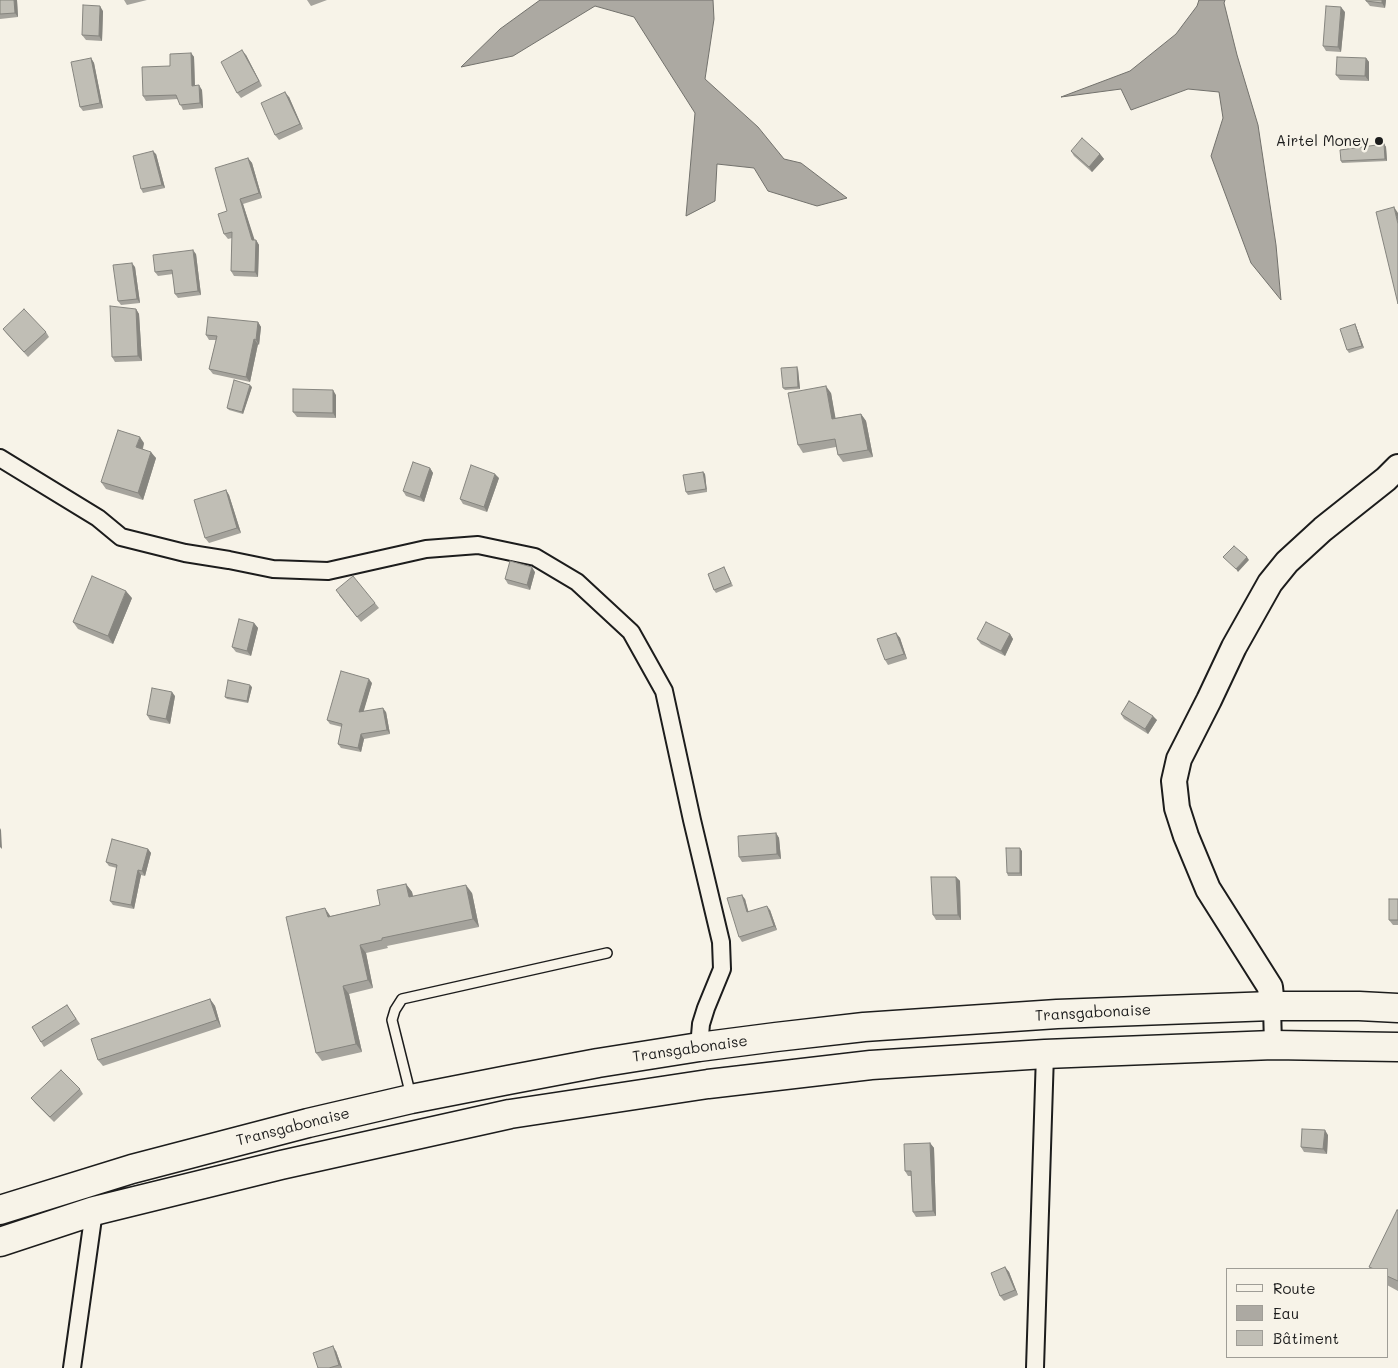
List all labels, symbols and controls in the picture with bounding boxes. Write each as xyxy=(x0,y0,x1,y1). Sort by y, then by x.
place label: Airtel Money xyxy=(1276,132,1369,150)
marker: Airtel Money xyxy=(1373,135,1385,147)
street label: Transgabonaise xyxy=(1035,1001,1151,1025)
street label: Transgabonaise xyxy=(631,1032,749,1066)
street label: Transgabonaise xyxy=(234,1104,352,1150)
legend xyxy=(1226,1268,1388,1358)
text: Route xyxy=(1273,1278,1316,1298)
text: Eau xyxy=(1273,1303,1299,1323)
text: Bâtiment xyxy=(1273,1328,1339,1348)

